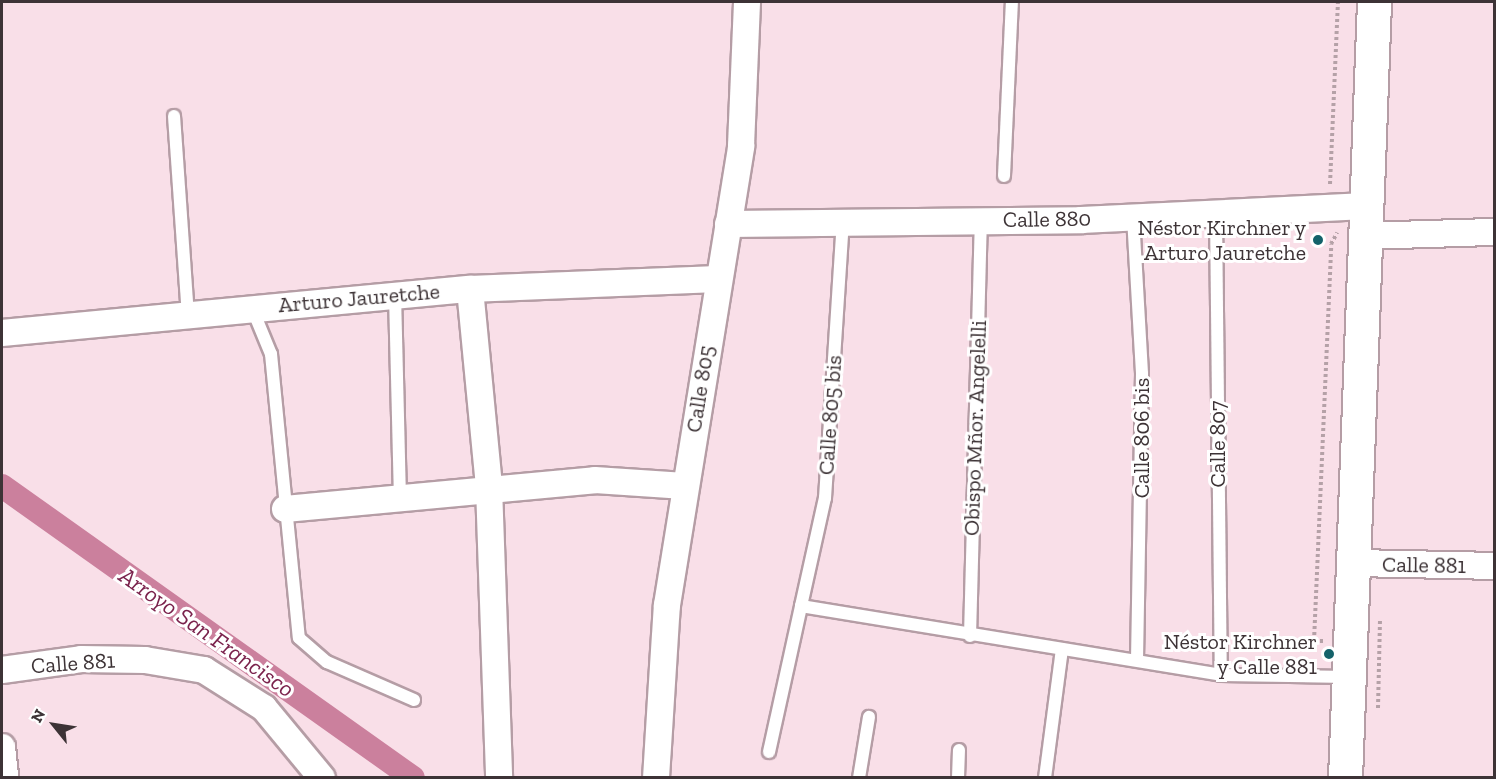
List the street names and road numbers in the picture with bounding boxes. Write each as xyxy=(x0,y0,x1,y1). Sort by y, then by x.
street label: Calle 880 xyxy=(1003,205,1091,233)
street label: Arturo Jauretche xyxy=(277,278,441,318)
street label: Obispo Mñor. Angelelli xyxy=(958,319,992,537)
street label: Calle 805 xyxy=(680,344,720,434)
street label: Calle 805 bis xyxy=(813,354,847,476)
street label: Calle 806 bis xyxy=(1129,378,1155,498)
street label: Calle 807 xyxy=(1205,401,1231,487)
street label: Calle 881 xyxy=(1382,551,1466,579)
street label: Calle 881 xyxy=(30,647,116,679)

